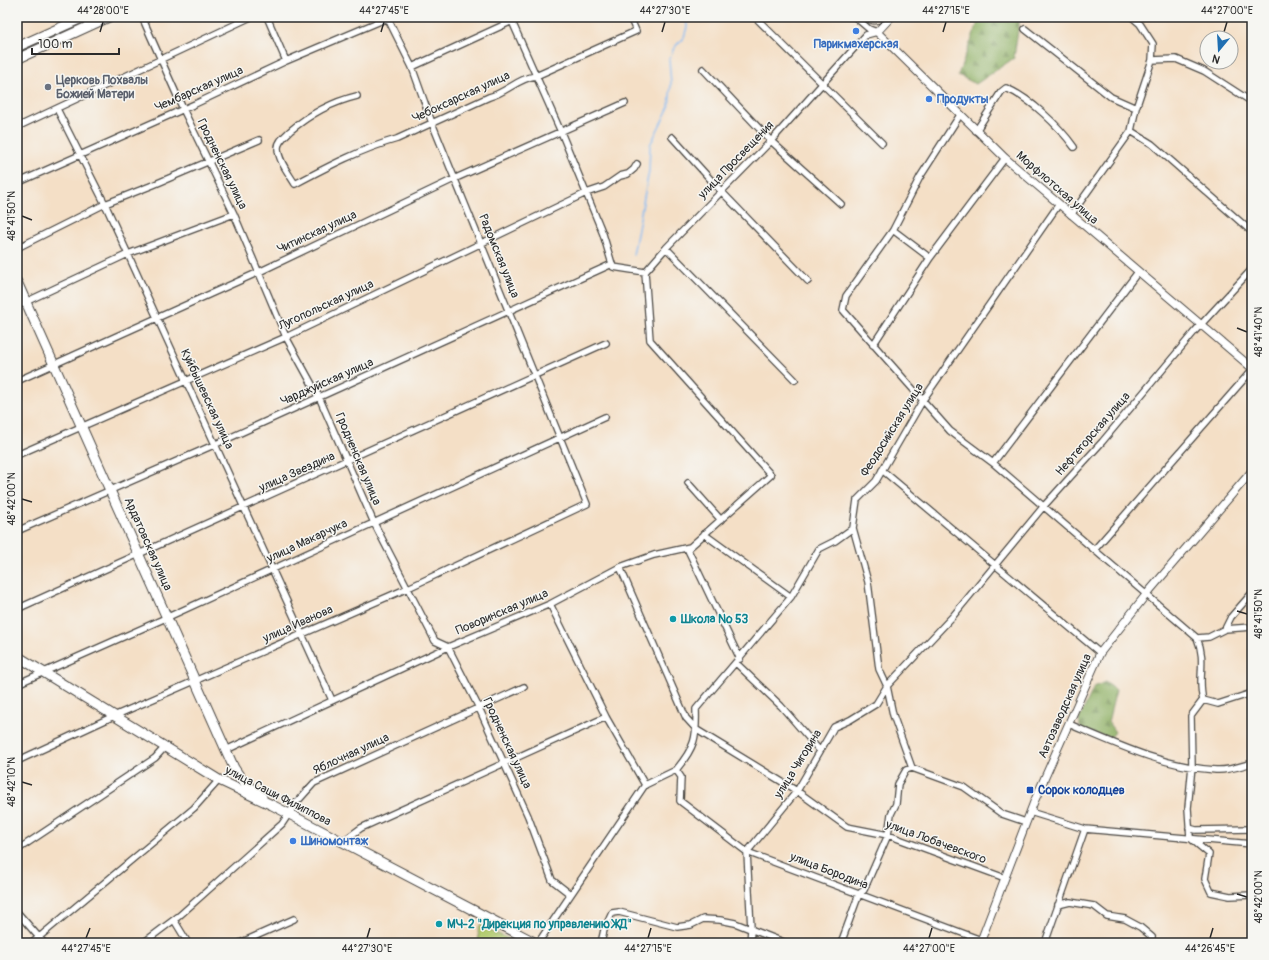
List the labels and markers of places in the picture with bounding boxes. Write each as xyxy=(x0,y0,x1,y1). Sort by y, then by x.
marker: Парикмахерская xyxy=(851,26,861,36)
place label: Парикмахерская xyxy=(814,37,899,52)
place label: Церковь Похвалы Божией Матери xyxy=(56,73,148,102)
marker: Церковь Похвалы Божией Матери xyxy=(43,82,53,92)
place label: Продукты xyxy=(937,92,989,107)
marker: Продукты xyxy=(924,94,934,104)
place label: Школа № 53 xyxy=(680,612,749,627)
marker: Школа № 53 xyxy=(668,614,678,624)
place label: Сорок колодцев xyxy=(1038,783,1125,798)
marker: Сорок колодцев xyxy=(1025,785,1035,795)
place label: Шиномонтаж xyxy=(300,834,369,849)
marker: Шиномонтаж xyxy=(288,836,298,846)
place label: МЧ-2 "Дирекция по управлению ЖД" xyxy=(447,917,632,932)
marker: МЧ-2 "Дирекция по управлению ЖД" xyxy=(434,919,444,929)

